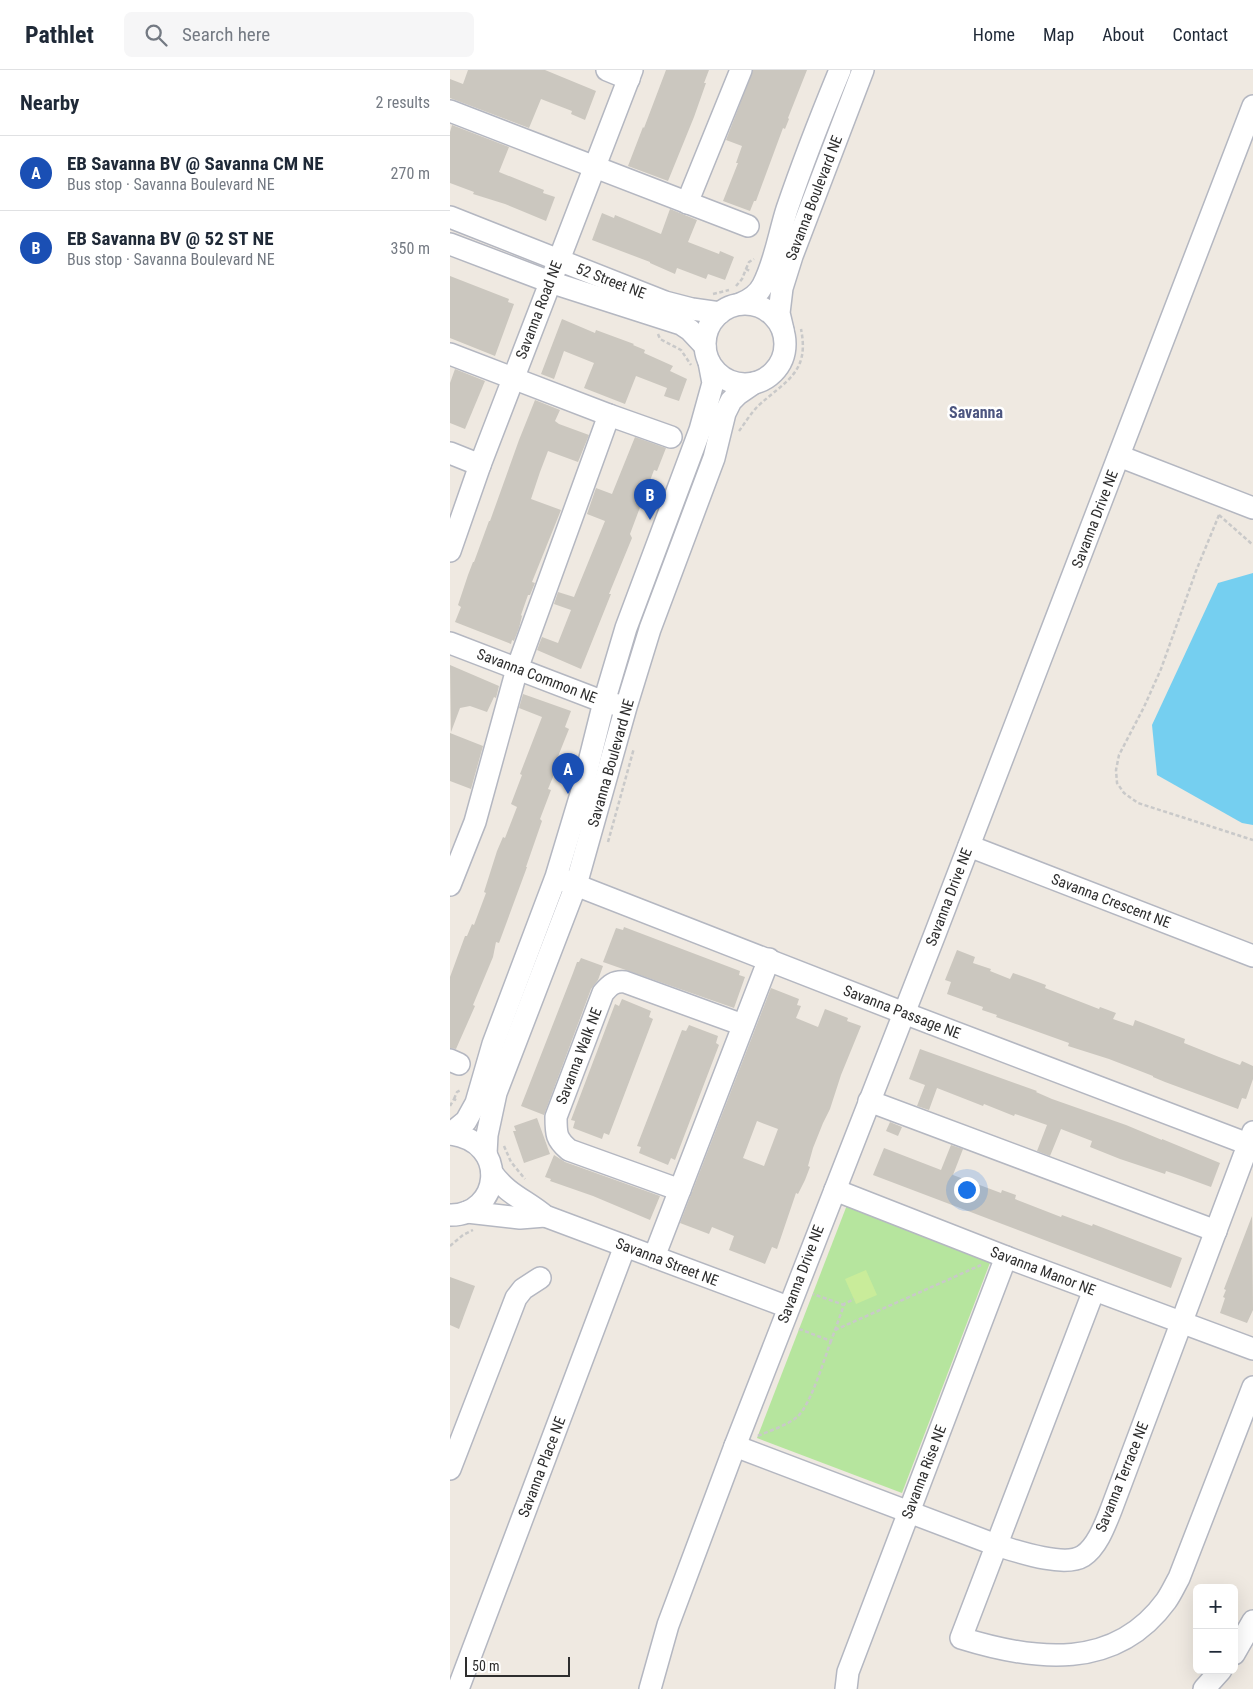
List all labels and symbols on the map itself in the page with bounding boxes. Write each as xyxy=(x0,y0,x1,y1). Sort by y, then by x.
street label: Savanna Boulevard NE xyxy=(782,133,846,263)
street label: Savanna Road NE xyxy=(512,258,566,362)
street label: 52 Street NE xyxy=(573,259,649,303)
district label: Savanna xyxy=(949,403,1003,422)
street label: Savanna Drive NE xyxy=(1068,467,1122,571)
pin: B xyxy=(634,479,666,520)
street label: Savanna Common NE xyxy=(474,645,600,707)
street label: Savanna Boulevard NE xyxy=(584,697,638,829)
pin: A xyxy=(552,753,584,794)
street label: Savanna Drive NE xyxy=(922,845,976,949)
street label: Savanna Crescent NE xyxy=(1049,870,1173,932)
street label: Savanna Passage NE xyxy=(841,981,963,1043)
street label: Savanna Walk NE xyxy=(552,1005,606,1107)
your location xyxy=(954,1177,980,1203)
street label: Savanna Drive NE xyxy=(774,1222,828,1326)
street label: Savanna Street NE xyxy=(613,1234,721,1290)
street label: Savanna Manor NE xyxy=(988,1243,1098,1299)
street label: Savanna Place NE xyxy=(514,1414,570,1520)
street label: Savanna Terrace NE xyxy=(1092,1419,1152,1535)
street label: Savanna Rise NE xyxy=(898,1423,950,1521)
scale bar xyxy=(465,1654,570,1677)

